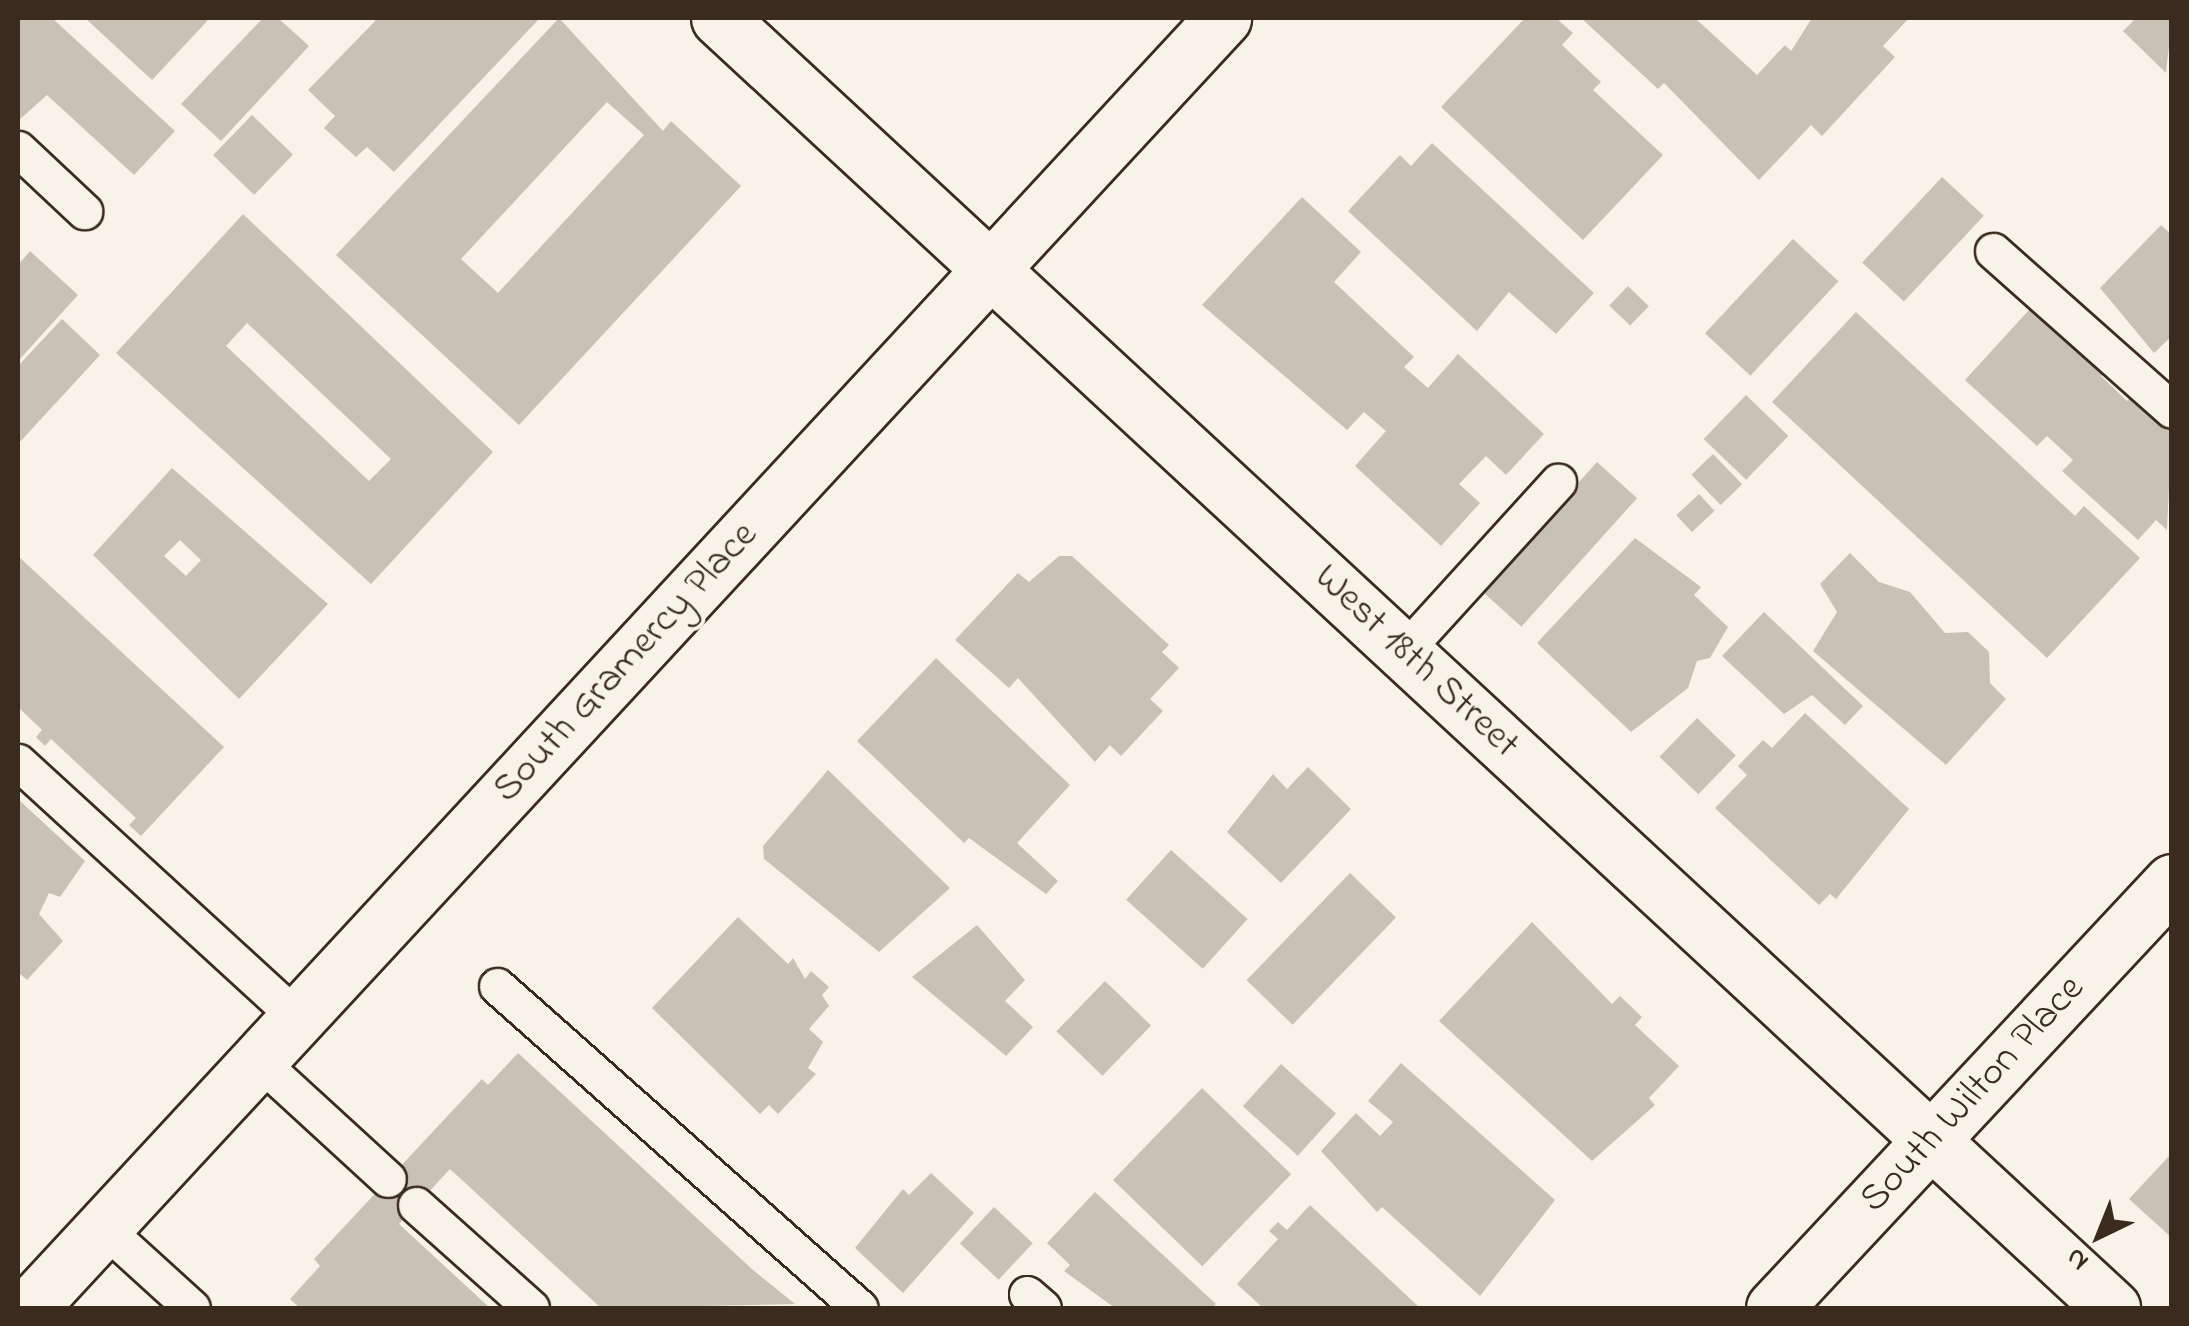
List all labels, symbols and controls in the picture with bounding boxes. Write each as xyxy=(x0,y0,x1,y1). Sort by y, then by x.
street label: South Gramercy Place xyxy=(483,512,769,814)
street label: West 18th Street xyxy=(1303,555,1529,769)
street label: South Wilton Place xyxy=(1851,966,2095,1224)
north arrow xyxy=(2049,1186,2149,1286)
text: N xyxy=(2057,1237,2099,1280)

